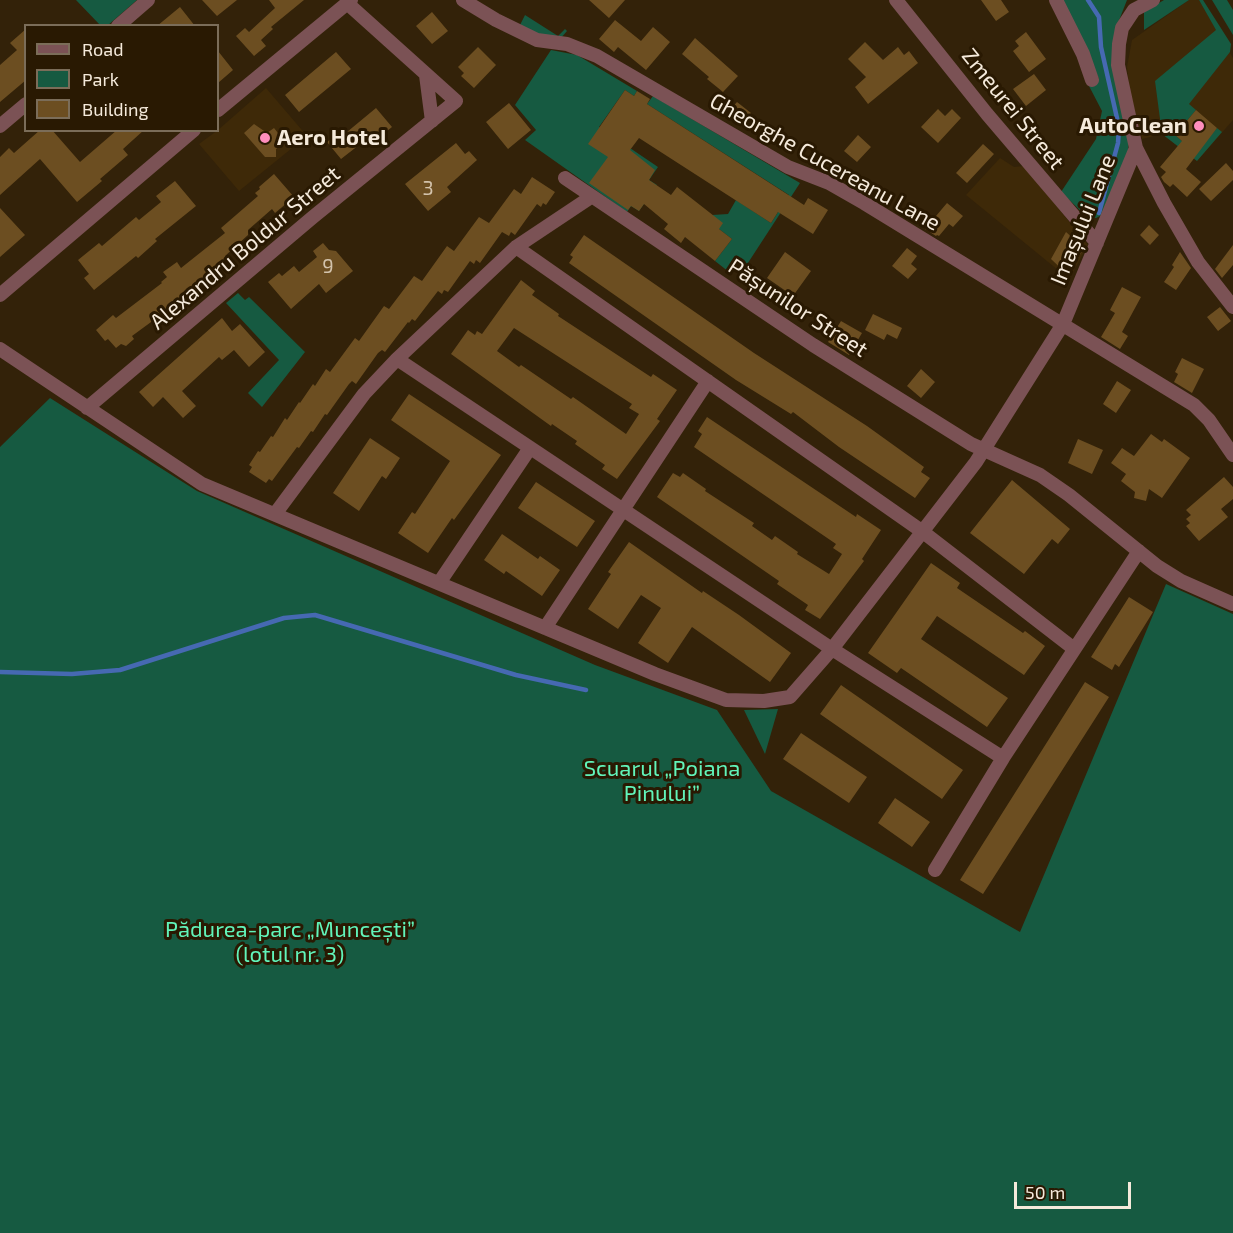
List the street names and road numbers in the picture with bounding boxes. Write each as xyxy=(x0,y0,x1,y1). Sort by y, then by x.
street label: Zmeurei Street xyxy=(956,43,1070,175)
street label: Gheorghe Cucereanu Lane xyxy=(705,88,945,236)
street label: Imașului Lane xyxy=(1045,151,1121,289)
street label: Alexandru Boldur Street xyxy=(145,161,345,335)
street label: Pășunilor Street xyxy=(723,253,873,363)

